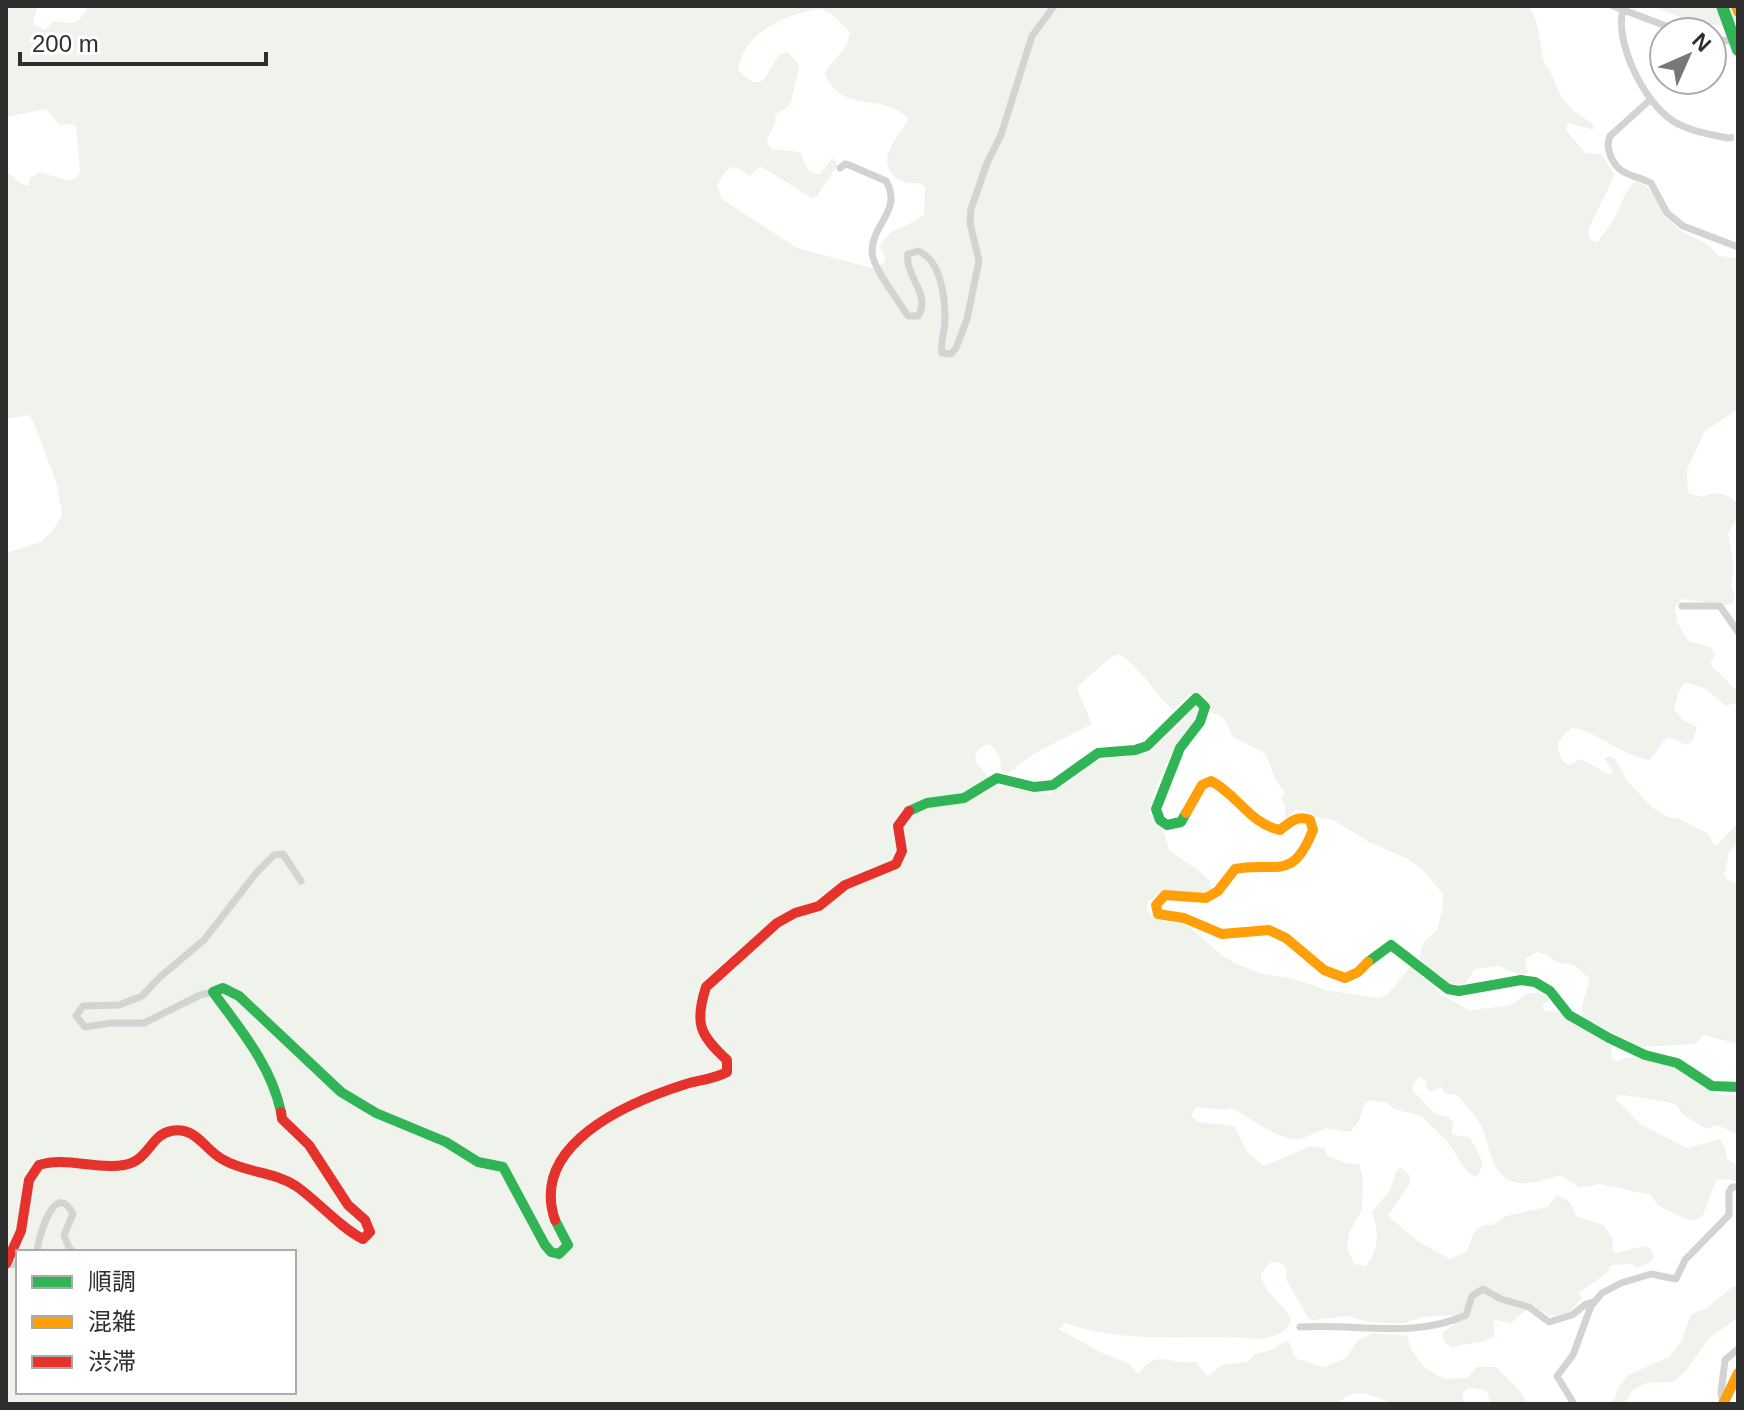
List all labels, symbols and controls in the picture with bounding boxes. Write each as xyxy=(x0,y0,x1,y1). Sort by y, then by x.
scale bar xyxy=(20,16,266,66)
north arrow xyxy=(1648,16,1728,96)
text: N xyxy=(1687,28,1716,57)
text: 200 m xyxy=(32,30,99,57)
legend xyxy=(16,1250,296,1394)
text: 順調 xyxy=(88,1268,136,1295)
text: 混雑 xyxy=(88,1308,136,1335)
text: 渋滞 xyxy=(88,1348,136,1375)

